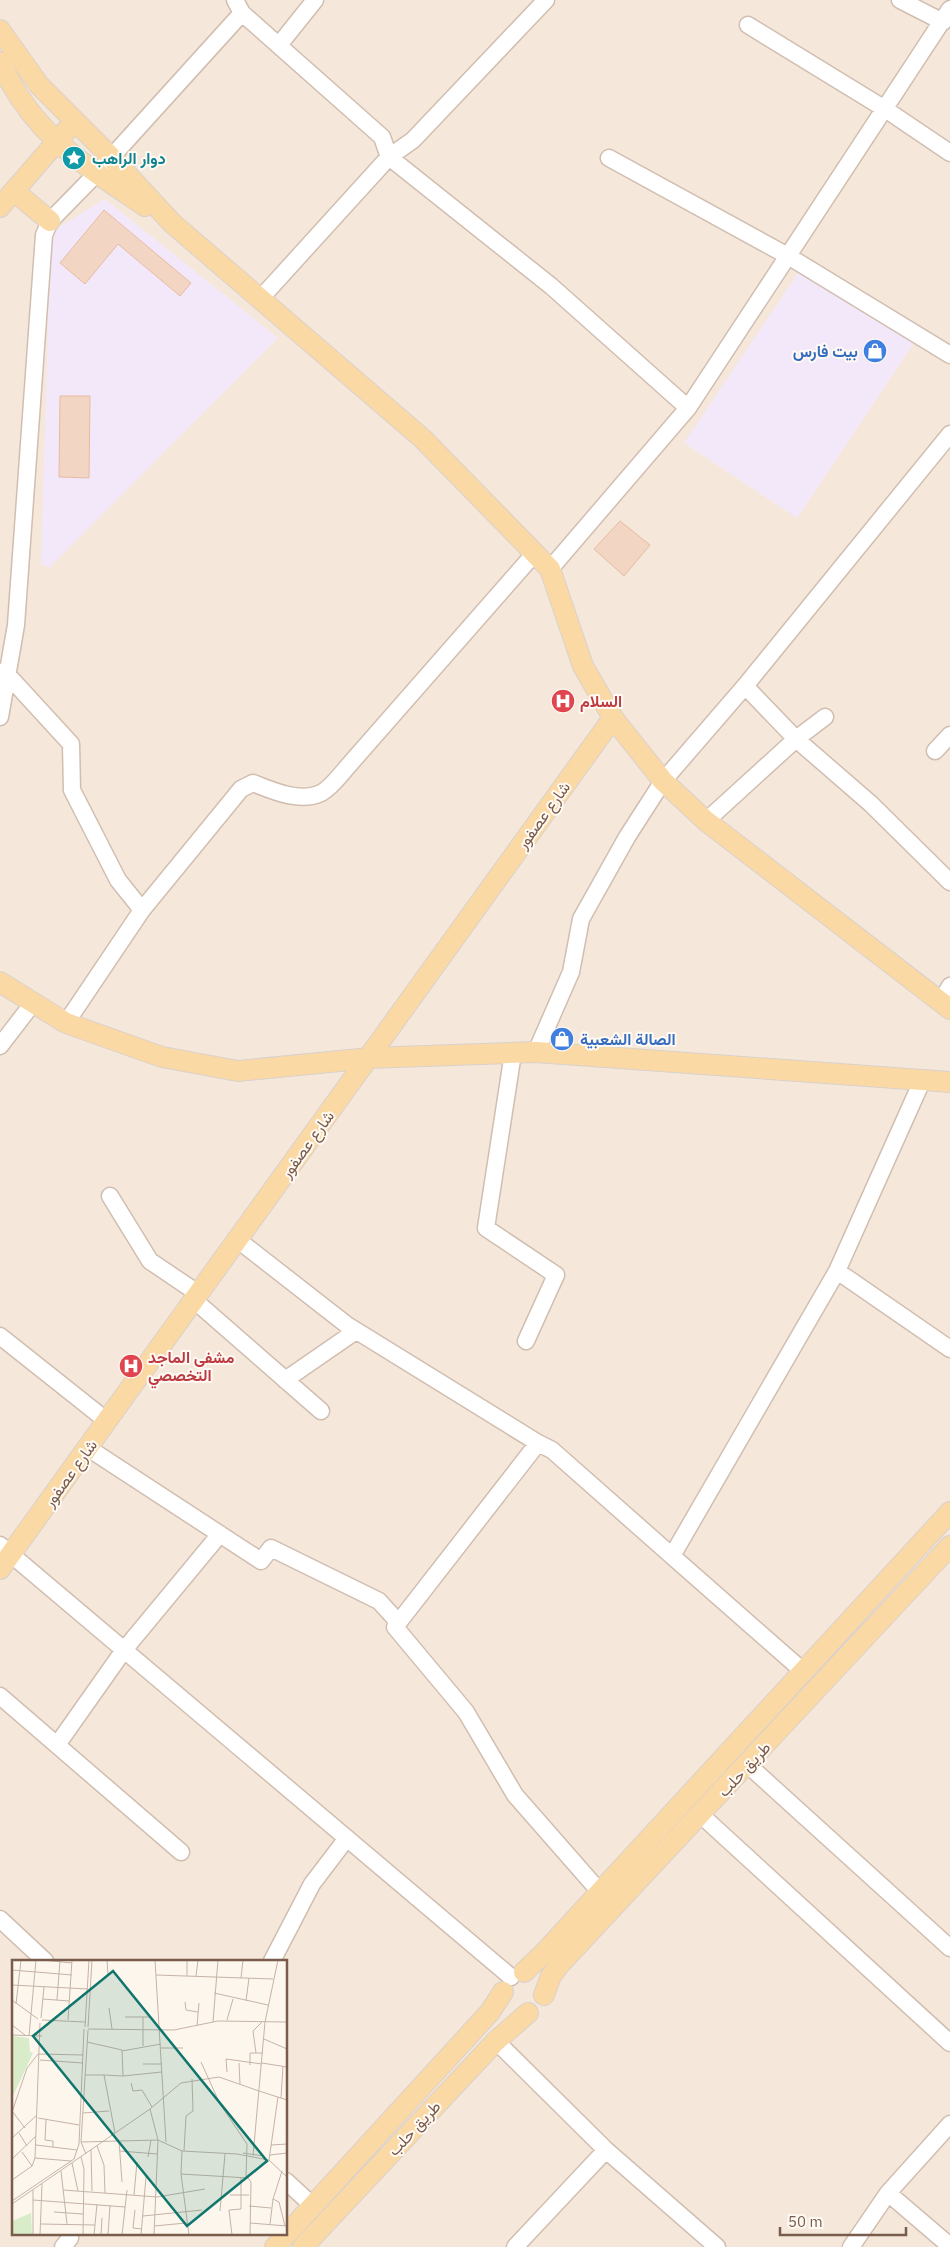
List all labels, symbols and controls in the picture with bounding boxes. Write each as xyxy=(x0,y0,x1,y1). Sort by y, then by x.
place icon: دوار الراهب xyxy=(61,145,87,171)
place label: دوار الراهب xyxy=(92,148,166,169)
shop icon: بيت فارس xyxy=(862,338,888,364)
place label: بيت فارس xyxy=(793,341,858,362)
hospital icon: السلام xyxy=(550,688,576,714)
place label: السلام xyxy=(580,691,622,712)
street label: شارع عصفور xyxy=(511,777,576,855)
shop icon: الصالة الشعبية xyxy=(549,1026,575,1052)
place label: الصالة الشعبية xyxy=(580,1029,676,1049)
street label: شارع عصفور xyxy=(275,1106,340,1184)
place label: مشفى الماجد التخصصي xyxy=(148,1347,235,1389)
hospital icon: مشفى الماجد التخصصي xyxy=(118,1353,144,1379)
street label: شارع عصفور xyxy=(38,1435,103,1513)
street label: طريق حلب xyxy=(713,1737,775,1802)
inset map xyxy=(12,1960,288,2234)
street label: طريق حلب xyxy=(383,2096,445,2161)
scale bar xyxy=(780,2204,906,2236)
text: 50 m xyxy=(788,2212,823,2231)

